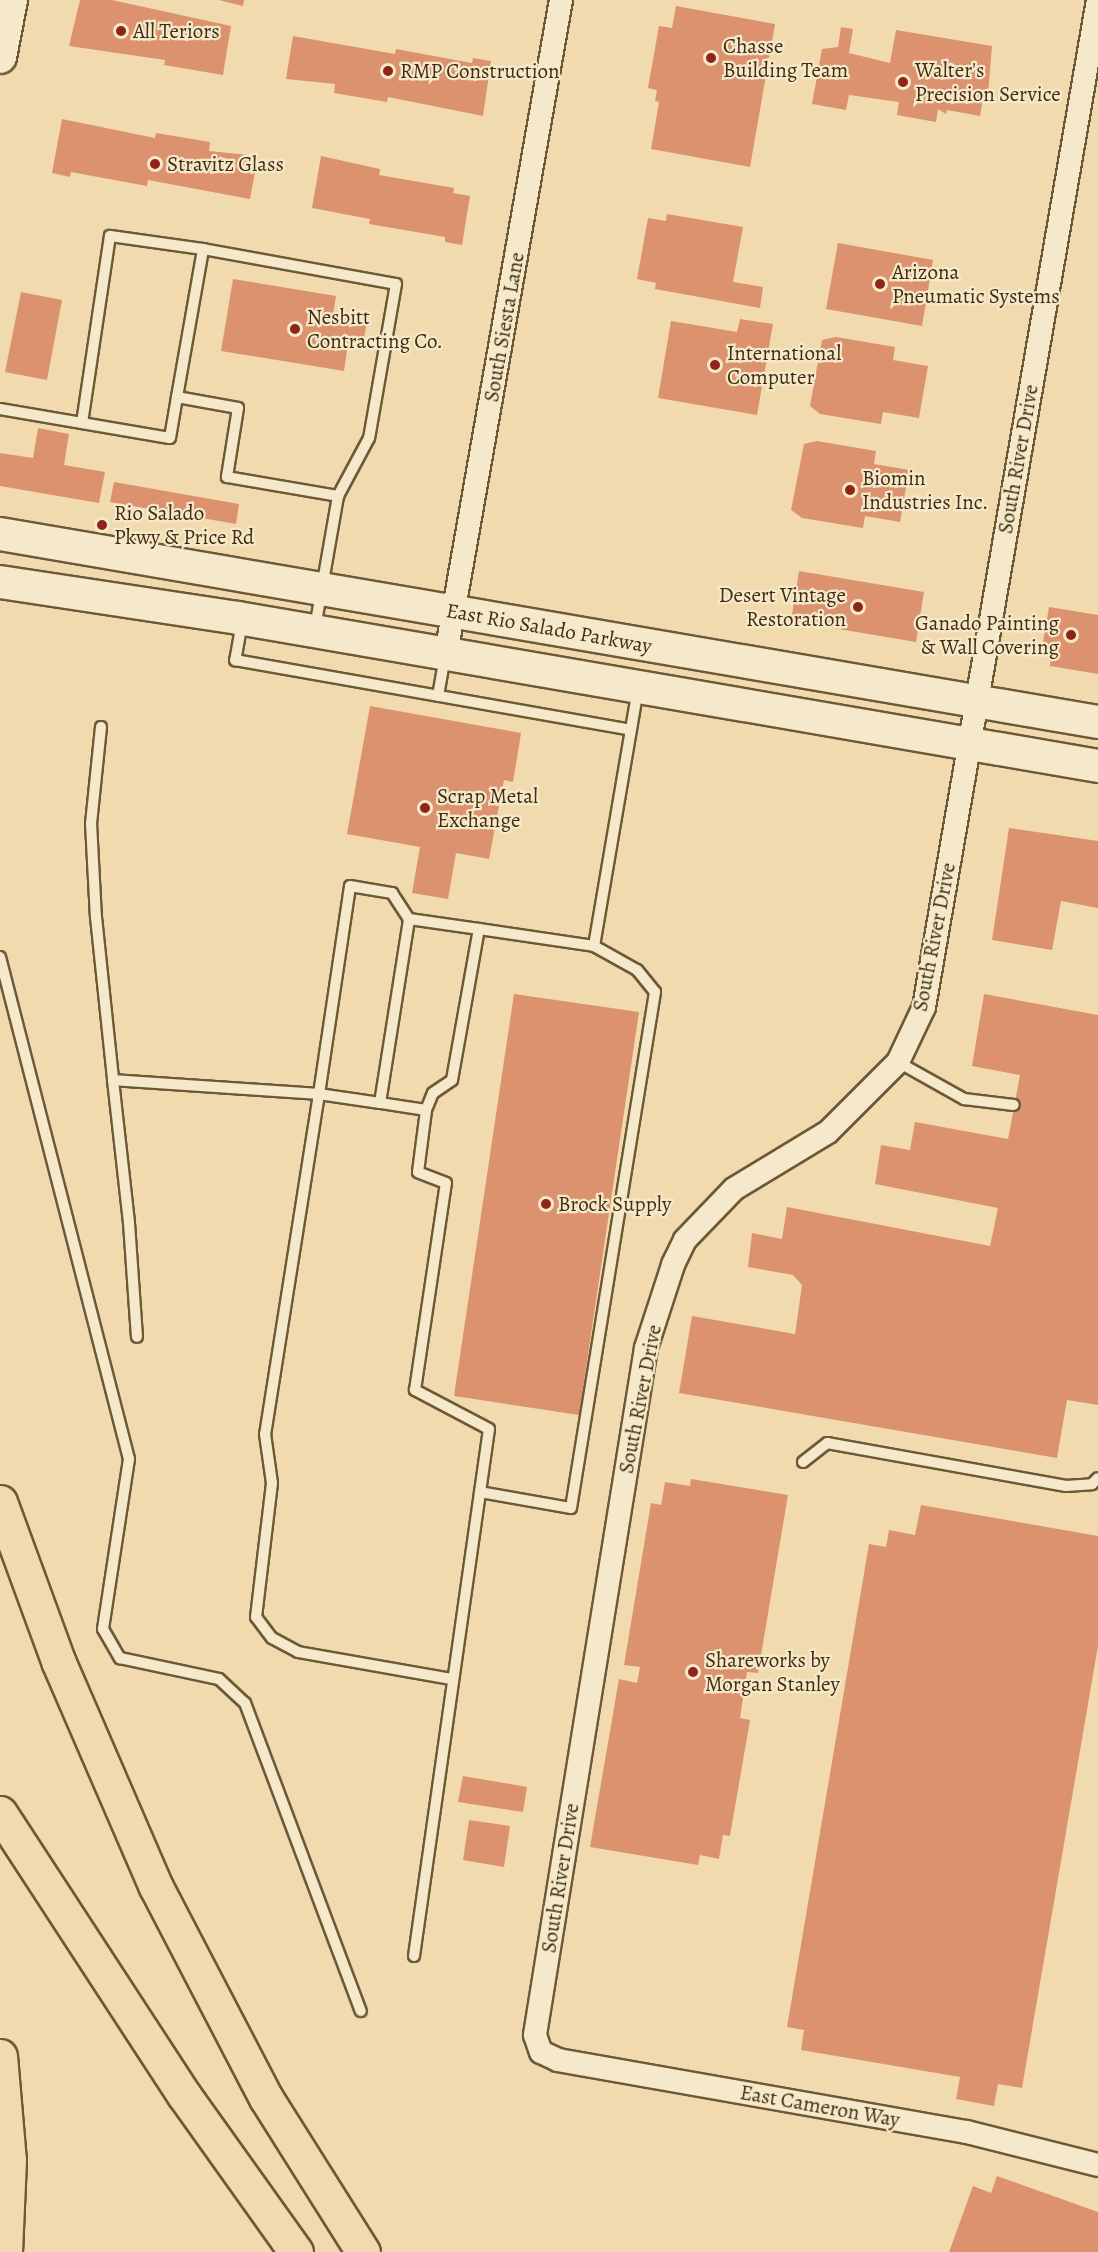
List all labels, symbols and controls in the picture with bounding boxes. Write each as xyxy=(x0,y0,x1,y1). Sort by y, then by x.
place label: All Teriors xyxy=(133,18,220,44)
marker: All Teriors xyxy=(114,24,128,38)
place label: Chasse Building Team xyxy=(723,33,848,83)
marker: Chasse Building Team xyxy=(704,51,718,65)
place label: Walter's Precision Service xyxy=(915,57,1061,107)
place label: RMP Construction xyxy=(400,58,560,84)
marker: RMP Construction xyxy=(381,64,395,78)
marker: Walter's Precision Service xyxy=(896,75,910,89)
place label: Stravitz Glass xyxy=(167,151,284,177)
marker: Stravitz Glass xyxy=(148,157,162,171)
street label: South Siesta Lane xyxy=(478,250,530,404)
place label: Arizona Pneumatic Systems xyxy=(892,259,1060,309)
marker: Arizona Pneumatic Systems xyxy=(873,277,887,291)
place label: Nesbitt Contracting Co. xyxy=(307,304,443,354)
marker: Nesbitt Contracting Co. xyxy=(288,322,302,336)
place label: International Computer xyxy=(727,340,841,390)
marker: International Computer xyxy=(708,358,722,372)
street label: South River Drive xyxy=(992,382,1044,536)
place label: Biomin Industries Inc. xyxy=(862,465,988,515)
marker: Biomin Industries Inc. xyxy=(843,483,857,497)
place label: Rio Salado Pkwy & Price Rd xyxy=(114,500,254,550)
marker: Rio Salado Pkwy & Price Rd xyxy=(95,518,109,532)
place label: Desert Vintage Restoration xyxy=(719,582,846,632)
street label: East Rio Salado Parkway xyxy=(444,597,654,659)
marker: Desert Vintage Restoration xyxy=(851,600,865,614)
place label: Ganado Painting & Wall Covering xyxy=(915,610,1059,660)
marker: Ganado Painting & Wall Covering xyxy=(1064,628,1078,642)
place label: Scrap Metal Exchange xyxy=(437,783,538,833)
marker: Scrap Metal Exchange xyxy=(418,801,432,815)
street label: South River Drive xyxy=(907,860,961,1014)
place label: Brock Supply xyxy=(558,1191,671,1217)
marker: Brock Supply xyxy=(539,1197,553,1211)
street label: South River Drive xyxy=(613,1322,667,1476)
place label: Shareworks by Morgan Stanley xyxy=(705,1647,840,1697)
marker: Shareworks by Morgan Stanley xyxy=(686,1665,700,1679)
street label: South River Drive xyxy=(536,1801,584,1955)
street label: East Cameron Way xyxy=(738,2080,902,2132)

